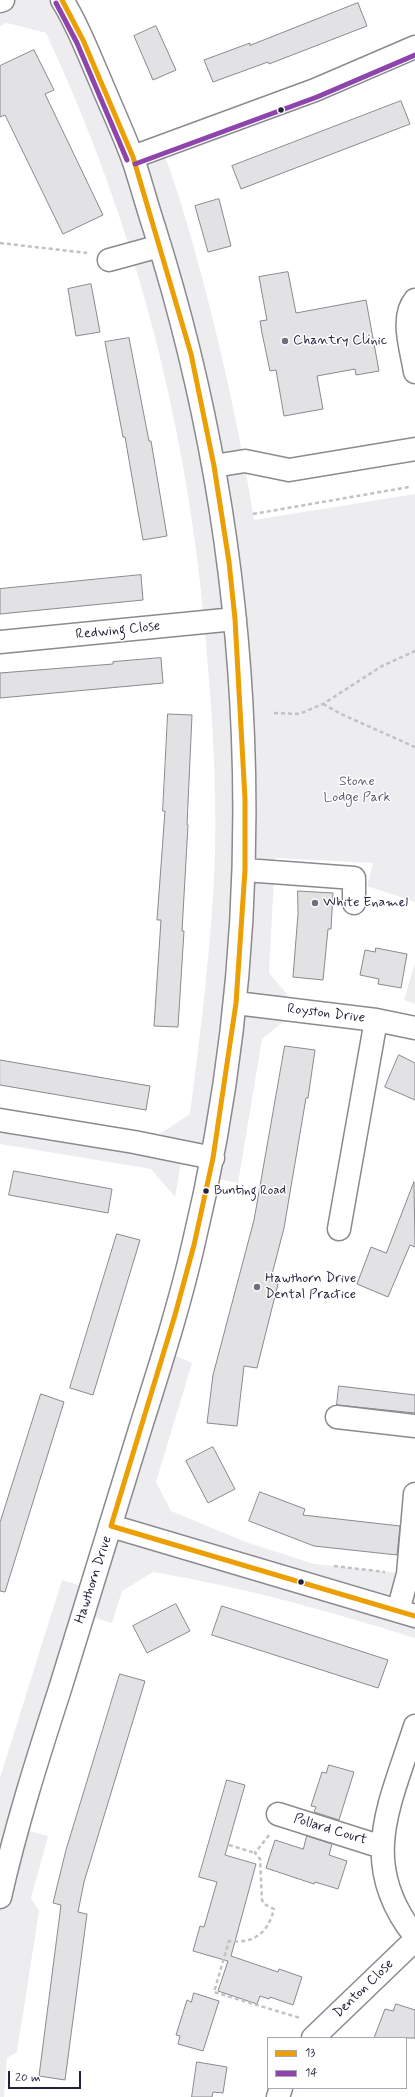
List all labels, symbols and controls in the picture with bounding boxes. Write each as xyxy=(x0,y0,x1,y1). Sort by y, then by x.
unlabelled marker xyxy=(276,105,286,115)
place label: Chantry Clinic xyxy=(293,333,387,349)
marker: Chantry Clinic xyxy=(280,336,290,346)
street label: Redwing Close xyxy=(75,618,161,644)
park label: Stone Lodge Park xyxy=(324,774,390,806)
place label: White Enamel xyxy=(323,895,408,911)
marker: White Enamel xyxy=(310,898,320,908)
street label: Royston Drive xyxy=(286,1001,366,1027)
place label: Bunting Road xyxy=(214,1183,286,1199)
marker: Bunting Road xyxy=(201,1186,211,1196)
place label: Hawthorn Drive Dental Practice xyxy=(265,1271,356,1304)
marker: Hawthorn Drive Dental Practice xyxy=(252,1282,262,1292)
street label: Hawthorn Drive xyxy=(72,1534,116,1626)
unlabelled marker xyxy=(296,1577,306,1587)
street label: Pollard Court xyxy=(291,1811,369,1849)
street label: Denton Close xyxy=(330,1956,398,2022)
legend xyxy=(267,2037,407,2089)
text: 13 xyxy=(305,2045,315,2061)
scale bar xyxy=(10,2063,83,2089)
text: 14 xyxy=(305,2065,318,2081)
text: 20 m xyxy=(15,2070,41,2086)

